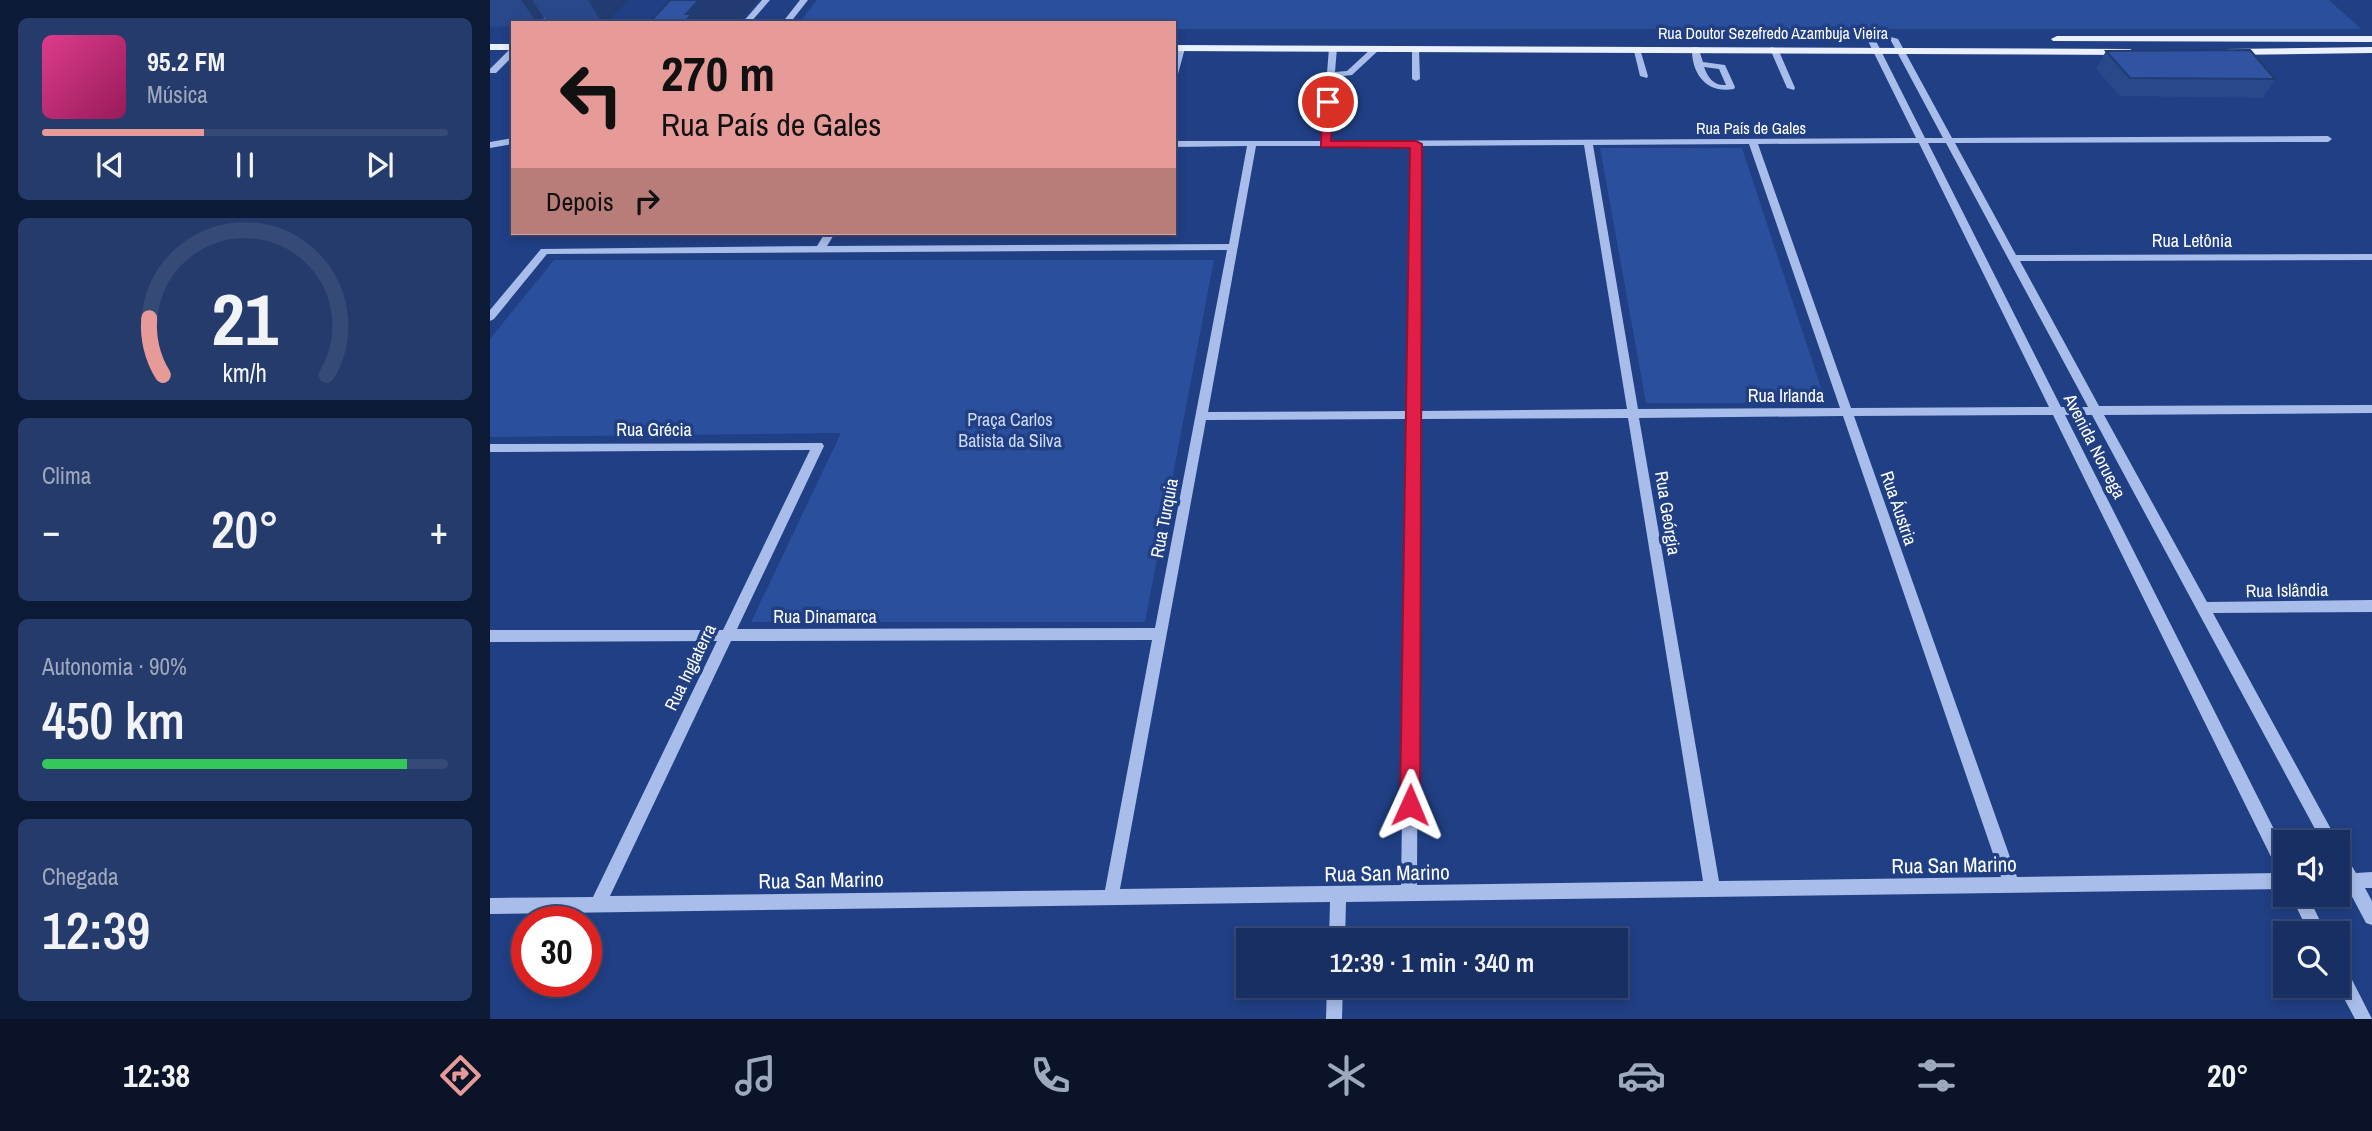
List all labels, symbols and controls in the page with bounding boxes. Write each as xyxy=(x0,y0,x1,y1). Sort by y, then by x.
street label: Rua Doutor Sezefredo Azambuja Vieira xyxy=(1658,22,1889,44)
text: 270 m xyxy=(661,40,775,106)
text: 95.2 FM xyxy=(147,44,225,79)
icon: left xyxy=(546,49,637,140)
pin xyxy=(1298,72,1358,132)
text: Música xyxy=(147,79,208,110)
icon: arrive xyxy=(1309,83,1347,121)
text: Rua País de Gales xyxy=(661,103,881,146)
street label: Rua País de Gales xyxy=(1696,117,1806,139)
icon: previous xyxy=(91,146,129,184)
icon: pause xyxy=(226,146,264,184)
icon: next xyxy=(361,146,399,184)
icon: right xyxy=(628,182,666,220)
text: Depois xyxy=(546,184,614,219)
street label: Rua Letônia xyxy=(2152,228,2232,253)
text: 21 xyxy=(212,271,279,369)
text: km/h xyxy=(223,356,267,390)
street label: Rua Irlanda xyxy=(1748,383,1824,408)
street label: Avenida Noruega xyxy=(2057,388,2132,503)
park label: Praça Carlos Batista da Silva xyxy=(958,407,1062,453)
street label: Rua Grécia xyxy=(616,417,692,442)
text: Clima xyxy=(42,460,91,491)
street label: Rua Áustria xyxy=(1875,467,1923,549)
street label: Rua Geórgia xyxy=(1649,469,1687,557)
street label: Rua Turquia xyxy=(1144,476,1184,560)
text: 20° xyxy=(211,494,279,564)
text: − xyxy=(42,505,60,556)
text: + xyxy=(430,505,448,556)
street label: Rua Islândia xyxy=(2245,577,2329,603)
street label: Rua Dinamarca xyxy=(773,604,877,629)
street label: Rua Inglaterra xyxy=(658,619,722,715)
text: Autonomia · 90% xyxy=(42,651,187,682)
text: 450 km xyxy=(42,685,185,755)
position arrow xyxy=(1373,768,1447,842)
map controls xyxy=(2273,830,2350,998)
button: sound xyxy=(2273,830,2350,907)
street label: Rua San Marino xyxy=(1891,849,2017,881)
street label: Rua San Marino xyxy=(1324,857,1450,889)
text: Chegada xyxy=(42,861,119,892)
street label: Rua San Marino xyxy=(758,864,884,896)
text: 12:39 xyxy=(42,895,150,965)
speed limit sign: 30 xyxy=(511,906,602,997)
button: search xyxy=(2273,921,2350,998)
text: 12:39 · 1 min · 340 m xyxy=(1330,945,1534,980)
icon: directions xyxy=(436,1051,485,1100)
icon: music xyxy=(731,1051,780,1100)
icon: phone xyxy=(1026,1051,1075,1100)
icon: climate xyxy=(1322,1051,1371,1100)
icon: car xyxy=(1617,1051,1666,1100)
icon: filters xyxy=(1912,1051,1961,1100)
text: 12:38 xyxy=(123,1054,190,1097)
text: 20° xyxy=(2207,1054,2249,1097)

